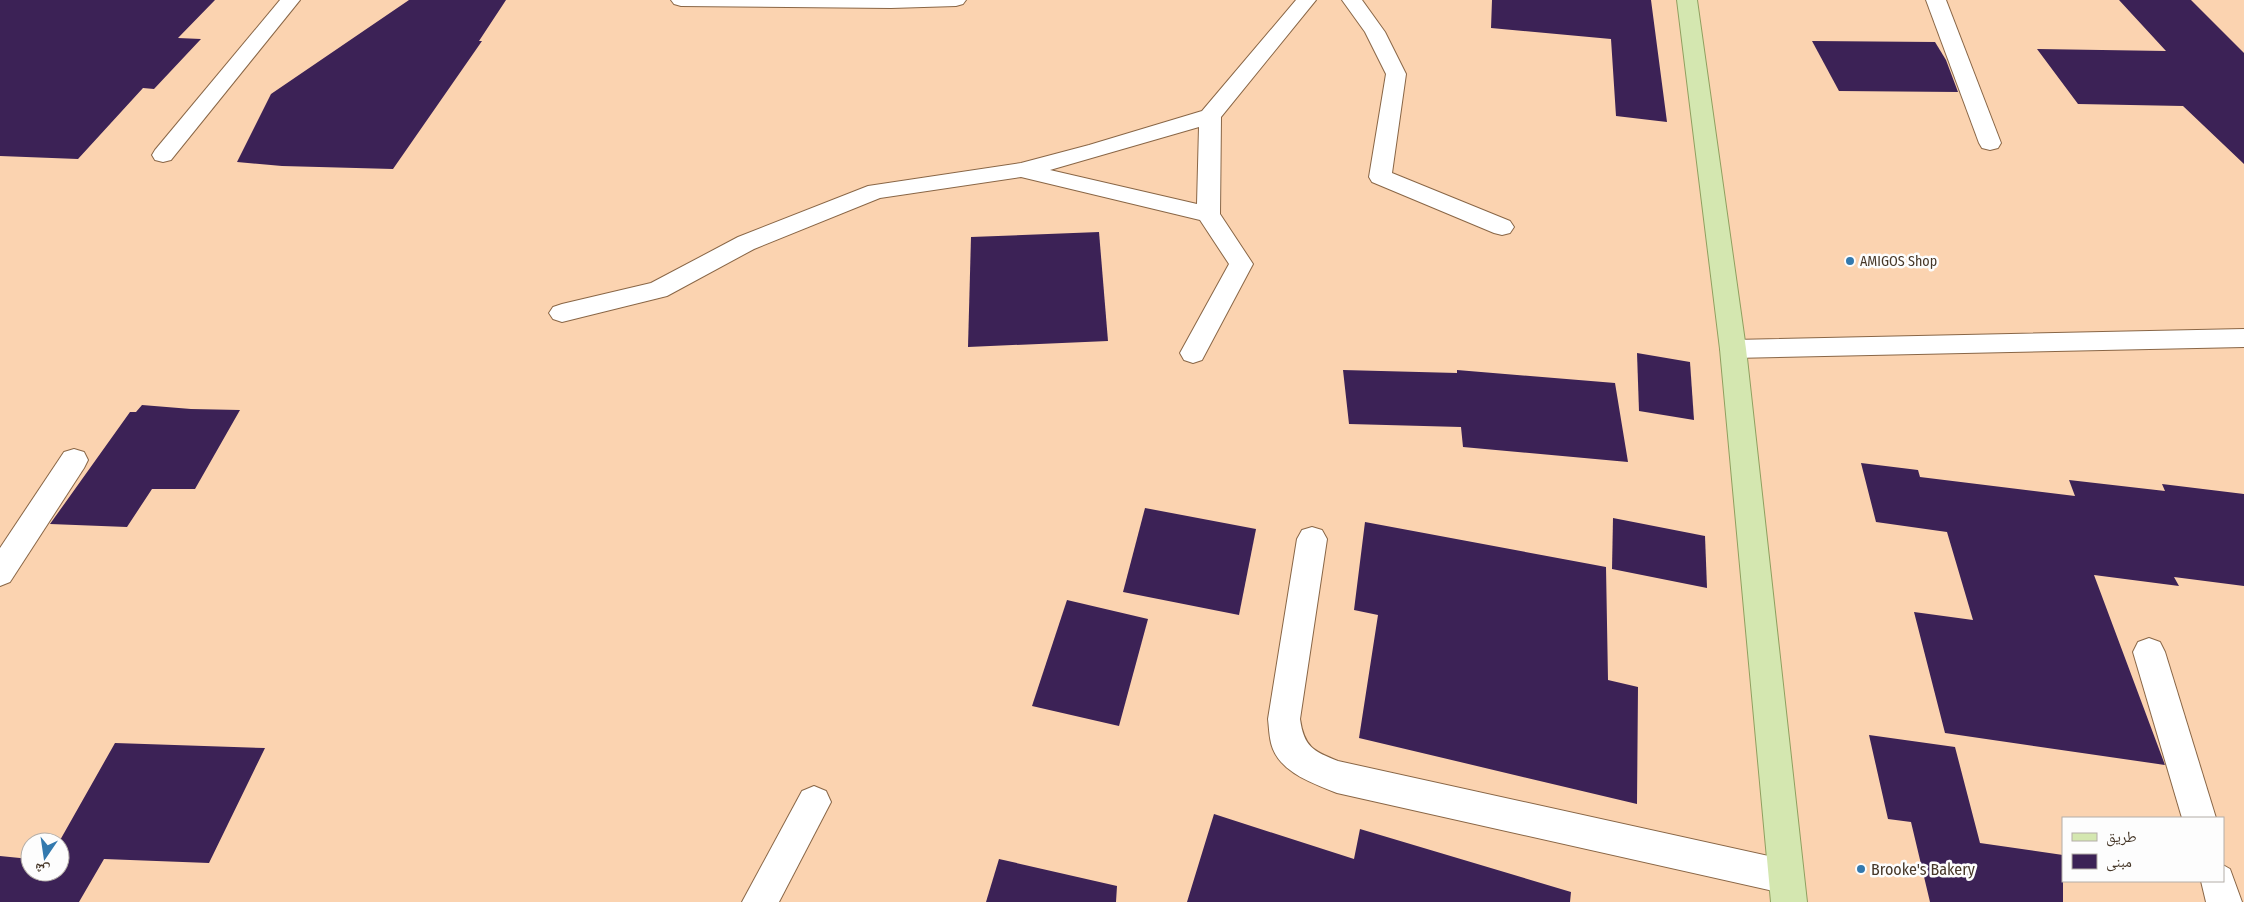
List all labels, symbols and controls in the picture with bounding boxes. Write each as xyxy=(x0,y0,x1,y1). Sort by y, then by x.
place label: AMIGOS Shop xyxy=(1860,253,1937,270)
marker: AMIGOS Shop xyxy=(1844,255,1856,267)
legend xyxy=(2062,817,2224,882)
text: طريق xyxy=(2106,828,2137,847)
north arrow xyxy=(20,832,70,882)
text: مبنى xyxy=(2106,853,2132,872)
text: ش xyxy=(33,859,51,879)
place label: Brooke's Bakery xyxy=(1871,860,1976,879)
marker: Brooke's Bakery xyxy=(1855,863,1867,875)

